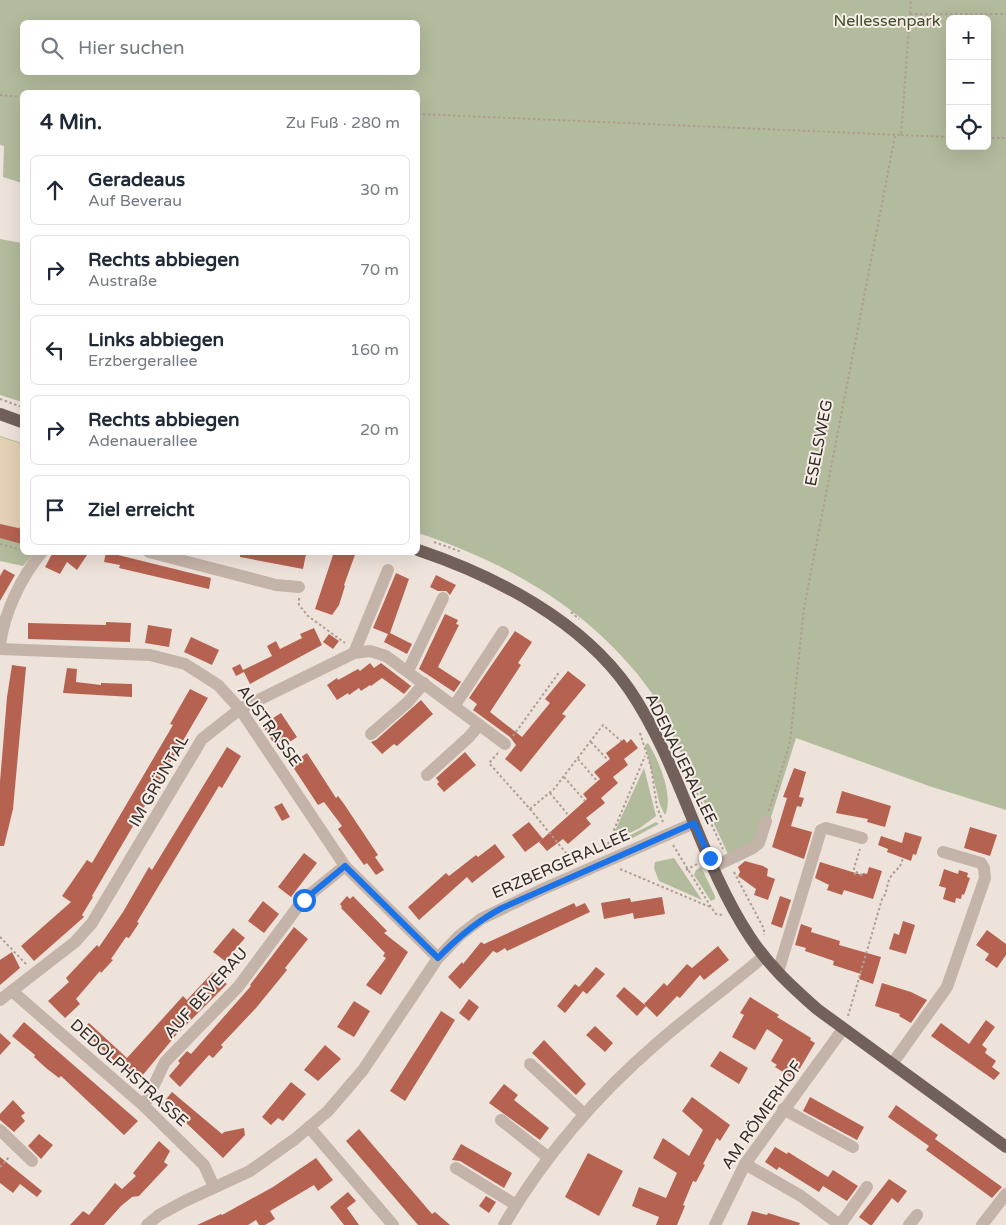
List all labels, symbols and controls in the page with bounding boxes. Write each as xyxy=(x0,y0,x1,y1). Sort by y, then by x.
park label: Nellessenpark xyxy=(834,11,941,31)
map controls xyxy=(946,15,991,150)
button: + xyxy=(946,15,991,60)
search box xyxy=(20,20,420,75)
icon: search xyxy=(38,34,66,62)
text: Hier suchen xyxy=(78,37,185,59)
button: − xyxy=(946,60,991,105)
button: locate xyxy=(946,105,991,150)
text: 4 Min. xyxy=(40,110,102,135)
text: Zu Fuß · 280 m xyxy=(286,113,400,133)
text: Geradeaus xyxy=(88,169,185,191)
icon: ahead xyxy=(41,176,69,204)
text: 30 m xyxy=(360,180,399,200)
text: Auf Beverau xyxy=(88,191,182,211)
text: Rechts abbiegen xyxy=(88,249,240,271)
icon: right xyxy=(41,256,69,284)
text: 70 m xyxy=(360,260,399,280)
text: Austraße xyxy=(88,271,157,291)
text: Links abbiegen xyxy=(88,329,224,351)
icon: left xyxy=(41,336,69,364)
text: 160 m xyxy=(350,340,399,360)
text: Erzbergerallee xyxy=(88,351,198,371)
street label: ESELSWEG xyxy=(801,398,837,488)
text: Rechts abbiegen xyxy=(88,409,240,431)
icon: right xyxy=(41,416,69,444)
text: 20 m xyxy=(360,420,399,440)
text: Adenauerallee xyxy=(88,431,198,451)
icon: arrive xyxy=(41,496,69,524)
text: Ziel erreicht xyxy=(88,499,195,521)
street label: AUSTRASSE xyxy=(233,681,305,771)
street label: ADENAUERALLEE xyxy=(641,690,721,828)
street label: IM GRÜNTAL xyxy=(125,732,193,830)
street label: ERZBERGERALLEE xyxy=(489,825,633,903)
route end xyxy=(699,847,722,870)
route start xyxy=(293,889,316,912)
street label: AUF BEVERAU xyxy=(160,943,252,1043)
street label: DEDOLPHSTRASSE xyxy=(66,1015,192,1131)
street label: AM RÖMERHOF xyxy=(717,1057,807,1173)

